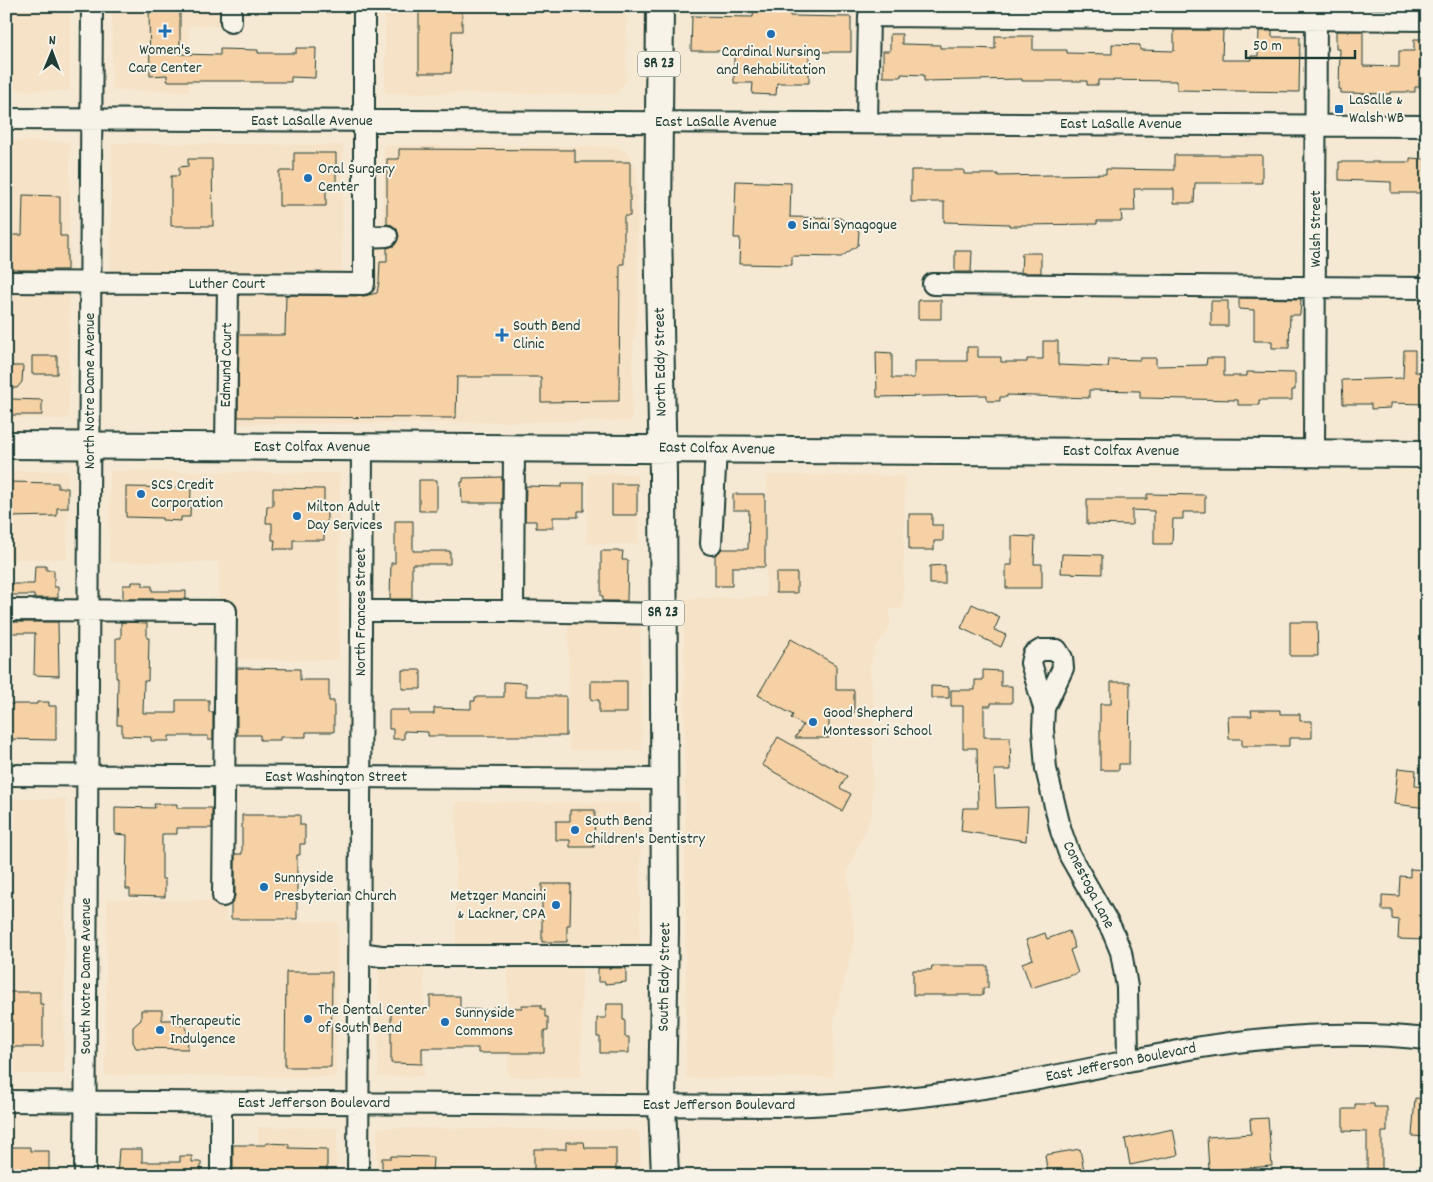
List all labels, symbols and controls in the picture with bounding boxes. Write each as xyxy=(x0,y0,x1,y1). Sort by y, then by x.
marker: Women's Care Center xyxy=(158,24,172,38)
north arrow xyxy=(28,28,78,78)
marker: Cardinal Nursing and Rehabilitation xyxy=(765,28,777,40)
scale bar xyxy=(1246,28,1354,60)
text: N xyxy=(49,31,56,51)
text: 50 m xyxy=(1253,36,1282,58)
place label: Women's Care Center xyxy=(128,39,202,80)
place label: Cardinal Nursing and Rehabilitation xyxy=(716,41,826,82)
road number: SR 23 xyxy=(638,52,680,76)
place label: LaSalle & Walsh WB xyxy=(1349,89,1404,130)
marker: LaSalle & Walsh WB xyxy=(1333,103,1345,115)
street label: East LaSalle Avenue xyxy=(251,110,373,133)
street label: East LaSalle Avenue xyxy=(655,111,777,134)
street label: East LaSalle Avenue xyxy=(1060,113,1182,136)
place label: Oral Surgery Center xyxy=(318,158,395,199)
marker: Oral Surgery Center xyxy=(302,172,314,184)
street label: Walsh Street xyxy=(1305,190,1328,268)
place label: Sinai Synagogue xyxy=(802,214,897,237)
marker: Sinai Synagogue xyxy=(786,219,798,231)
street label: Luther Court xyxy=(188,273,266,296)
street label: North Eddy Street xyxy=(649,307,673,417)
street label: North Notre Dame Avenue xyxy=(79,313,102,469)
place label: South Bend Clinic xyxy=(513,315,581,356)
street label: Edmund Court xyxy=(215,322,239,408)
marker: South Bend Clinic xyxy=(495,328,509,342)
street label: East Colfax Avenue xyxy=(254,436,370,459)
street label: East Colfax Avenue xyxy=(659,436,775,462)
street label: East Colfax Avenue xyxy=(1063,440,1179,463)
place label: SCS Credit Corporation xyxy=(151,474,223,515)
marker: SCS Credit Corporation xyxy=(135,488,147,500)
place label: Milton Adult Day Services xyxy=(307,496,383,537)
marker: Milton Adult Day Services xyxy=(291,510,303,522)
street label: North Frances Street xyxy=(350,548,373,676)
road number: SR 23 xyxy=(642,600,684,626)
place label: Good Shepherd Montessori School xyxy=(823,702,932,743)
marker: Good Shepherd Montessori School xyxy=(807,716,819,728)
street label: East Washington Street xyxy=(265,766,407,789)
place label: South Bend Children's Dentistry xyxy=(585,810,705,851)
marker: South Bend Children's Dentistry xyxy=(569,824,581,836)
street label: Conestoga Lane xyxy=(1056,837,1120,933)
place label: Sunnyside Presbyterian Church xyxy=(274,867,397,908)
marker: Sunnyside Presbyterian Church xyxy=(258,881,270,893)
place label: Metzger Mancini & Lackner, CPA xyxy=(450,885,546,926)
street label: South Notre Dame Avenue xyxy=(75,898,98,1054)
marker: Metzger Mancini & Lackner, CPA xyxy=(550,899,562,911)
street label: South Eddy Street xyxy=(653,922,677,1032)
place label: The Dental Center of South Bend xyxy=(318,999,427,1040)
place label: Sunnyside Commons xyxy=(455,1002,514,1043)
place label: Therapeutic Indulgence xyxy=(170,1010,241,1051)
marker: The Dental Center of South Bend xyxy=(302,1013,314,1025)
marker: Sunnyside Commons xyxy=(439,1016,451,1028)
marker: Therapeutic Indulgence xyxy=(154,1024,166,1036)
street label: East Jefferson Boulevard xyxy=(1044,1037,1198,1089)
street label: East Jefferson Boulevard xyxy=(238,1092,390,1115)
street label: East Jefferson Boulevard xyxy=(643,1094,795,1117)

